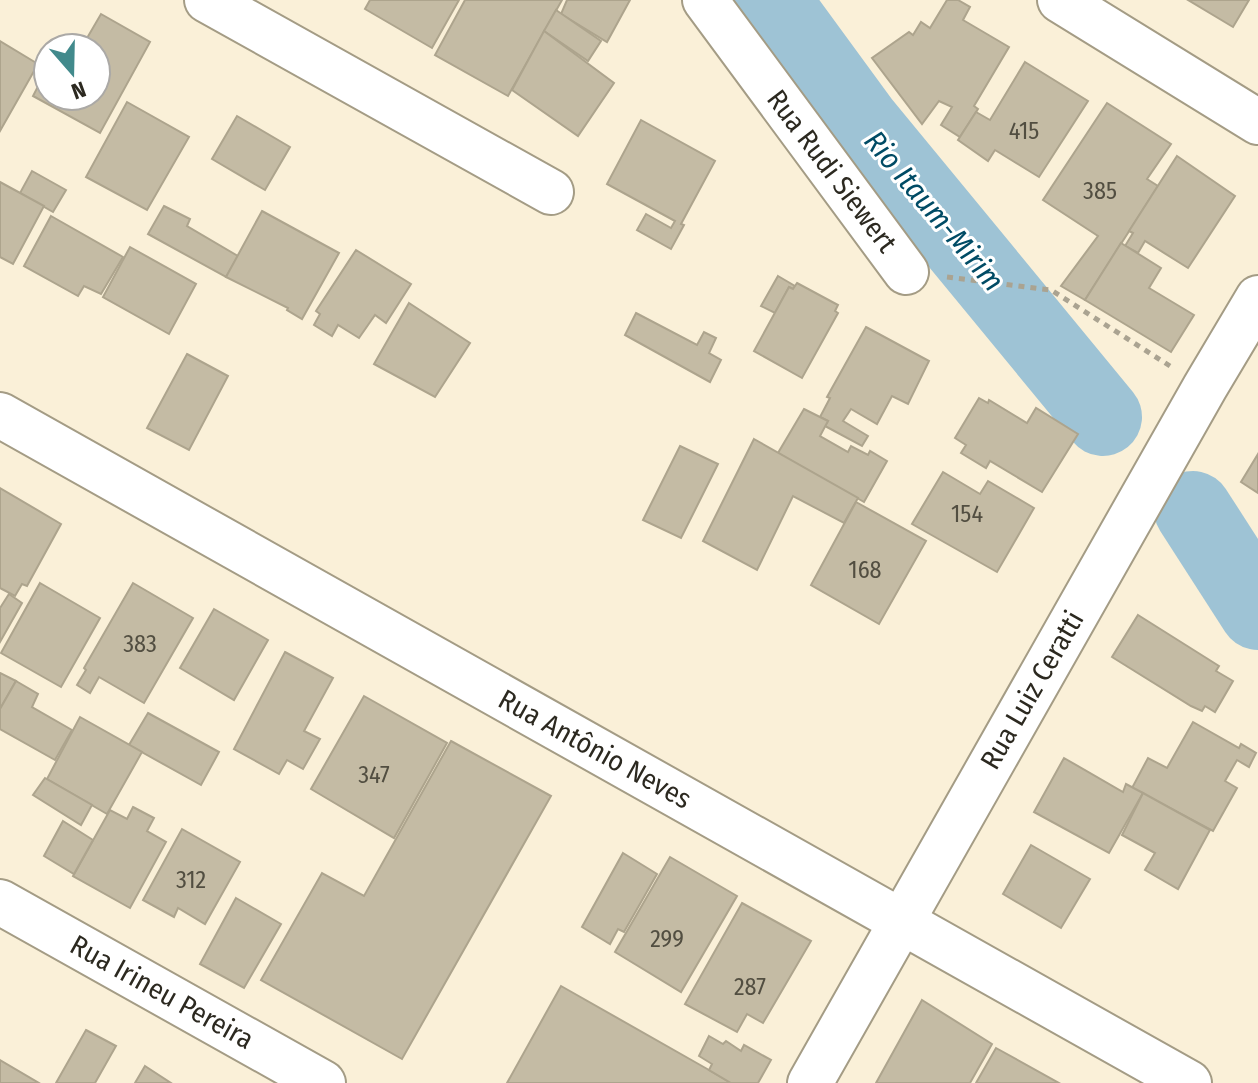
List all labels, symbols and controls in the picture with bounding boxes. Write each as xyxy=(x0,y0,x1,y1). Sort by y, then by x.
north arrow xyxy=(32,32,112,112)
text: N xyxy=(68,75,89,105)
street label: Rua Rudi Siewert xyxy=(760,83,904,259)
house number: 415 xyxy=(1009,117,1039,145)
water label: Rio Itaum-Mirim xyxy=(857,124,1011,298)
house number: 385 xyxy=(1083,177,1117,205)
house number: 154 xyxy=(951,500,983,528)
house number: 168 xyxy=(848,556,882,584)
street label: Rua Luiz Ceratti xyxy=(973,605,1091,775)
house number: 383 xyxy=(123,630,157,658)
street label: Rua Antônio Neves xyxy=(493,682,697,816)
house number: 347 xyxy=(358,761,390,789)
house number: 312 xyxy=(176,866,206,894)
house number: 299 xyxy=(650,925,684,953)
street label: Rua Irineu Pereira xyxy=(65,928,259,1056)
house number: 287 xyxy=(734,973,766,1001)

